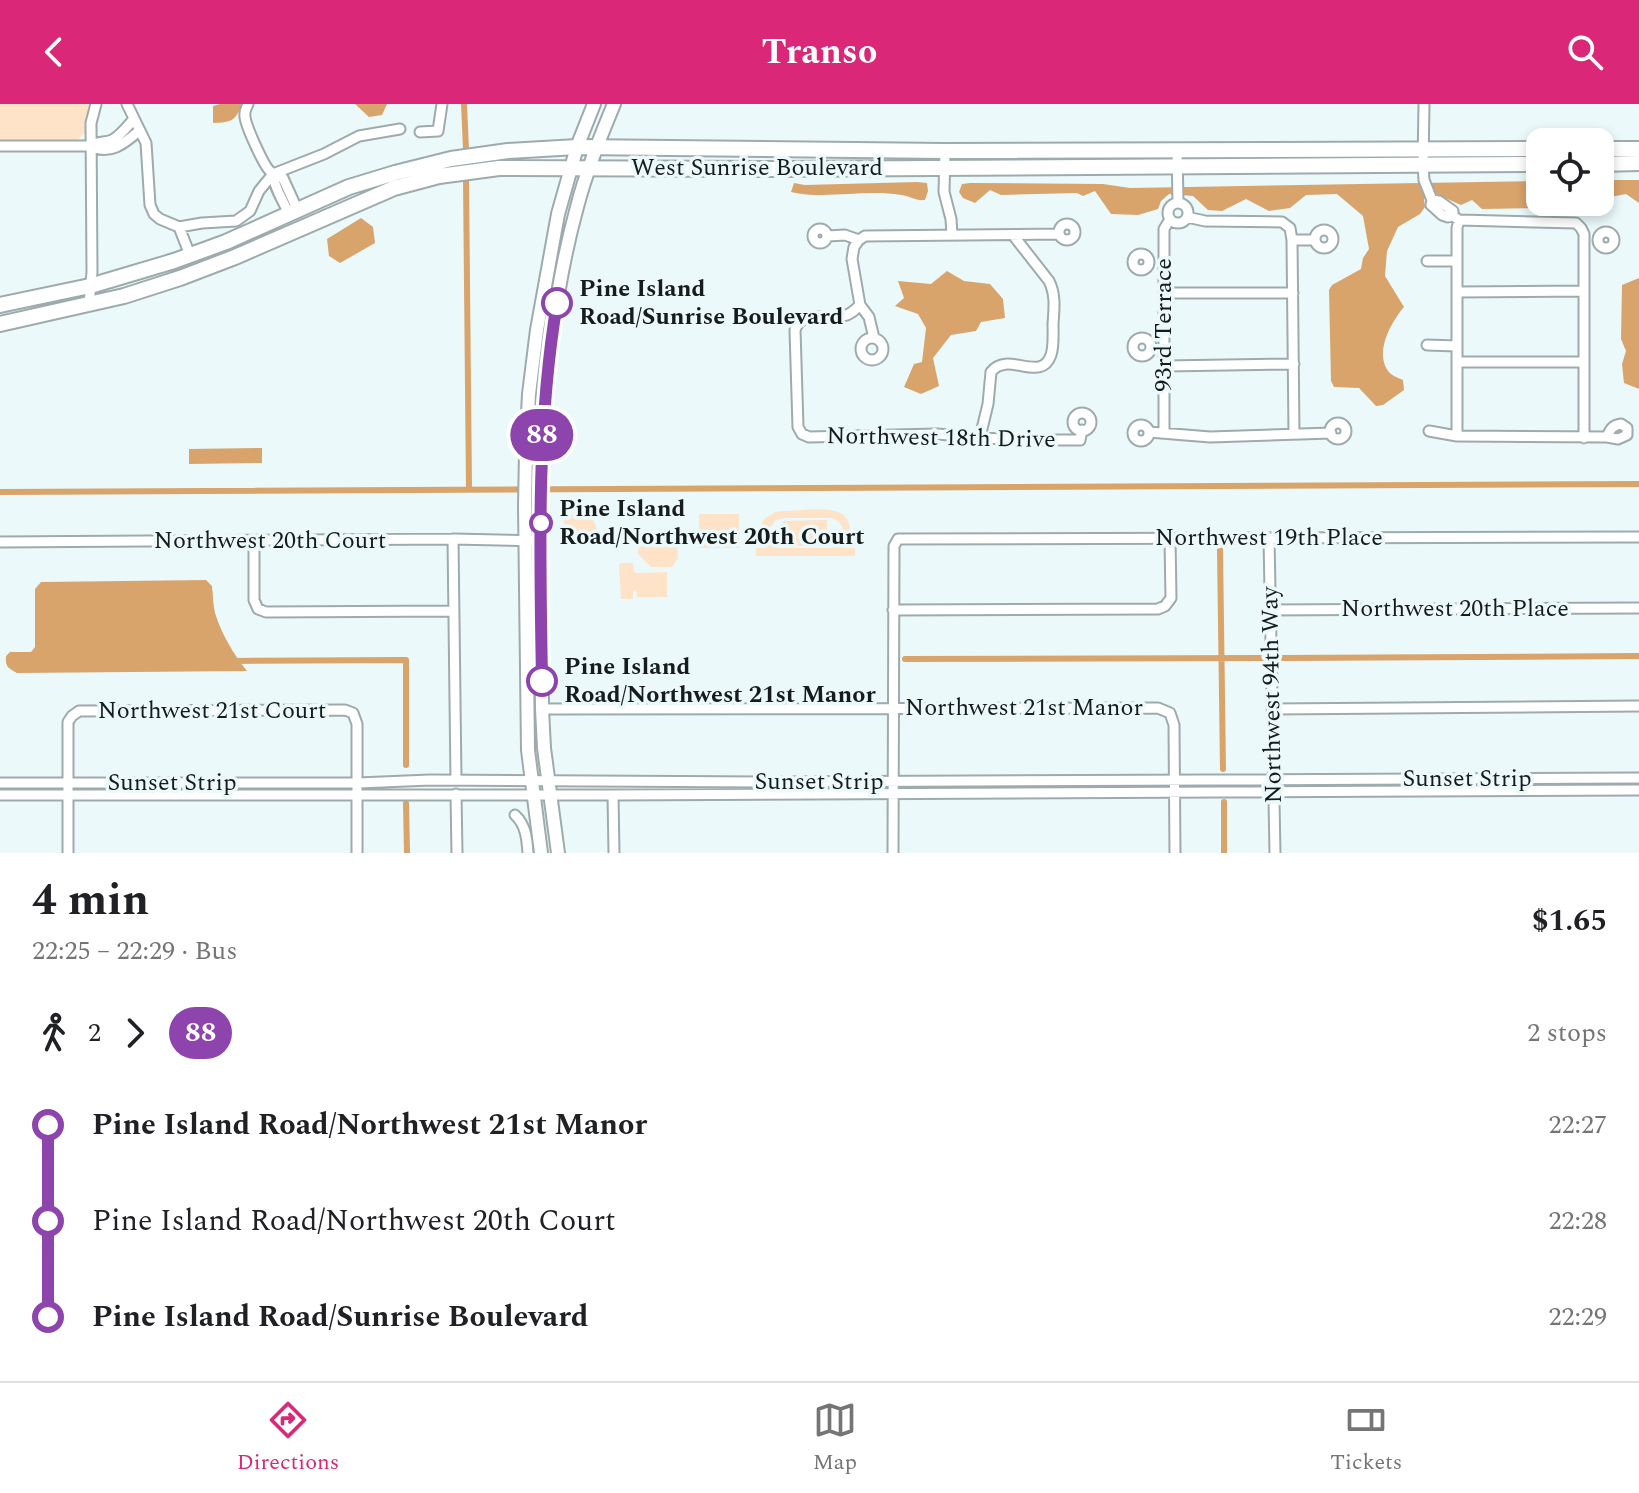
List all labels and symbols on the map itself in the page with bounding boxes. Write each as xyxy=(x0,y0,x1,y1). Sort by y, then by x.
street label: West Sunrise Boulevard xyxy=(631,150,883,186)
street label: 93rd Terrace xyxy=(1146,258,1182,392)
place label: Pine Island Road/Sunrise Boulevard xyxy=(579,271,844,335)
marker: Pine Island Road/Sunrise Boulevard xyxy=(542,288,572,318)
line badge: 88 xyxy=(506,409,578,461)
street label: Northwest 18th Drive xyxy=(826,418,1056,458)
place label: Pine Island Road/Northwest 20th Court xyxy=(559,491,864,555)
marker: Pine Island Road/Northwest 20th Court xyxy=(530,512,552,534)
street label: Northwest 19th Place xyxy=(1155,520,1383,556)
street label: Northwest 20th Court xyxy=(154,523,386,559)
street label: Northwest 94th Way xyxy=(1252,585,1292,804)
street label: Northwest 20th Place xyxy=(1341,591,1569,627)
place label: Pine Island Road/Northwest 21st Manor xyxy=(564,649,876,713)
marker: Pine Island Road/Northwest 21st Manor xyxy=(527,666,557,696)
street label: Northwest 21st Manor xyxy=(905,690,1143,726)
street label: Northwest 21st Court xyxy=(98,693,326,729)
street label: Sunset Strip xyxy=(1402,761,1532,797)
street label: Sunset Strip xyxy=(754,764,884,800)
street label: Sunset Strip xyxy=(107,765,237,801)

